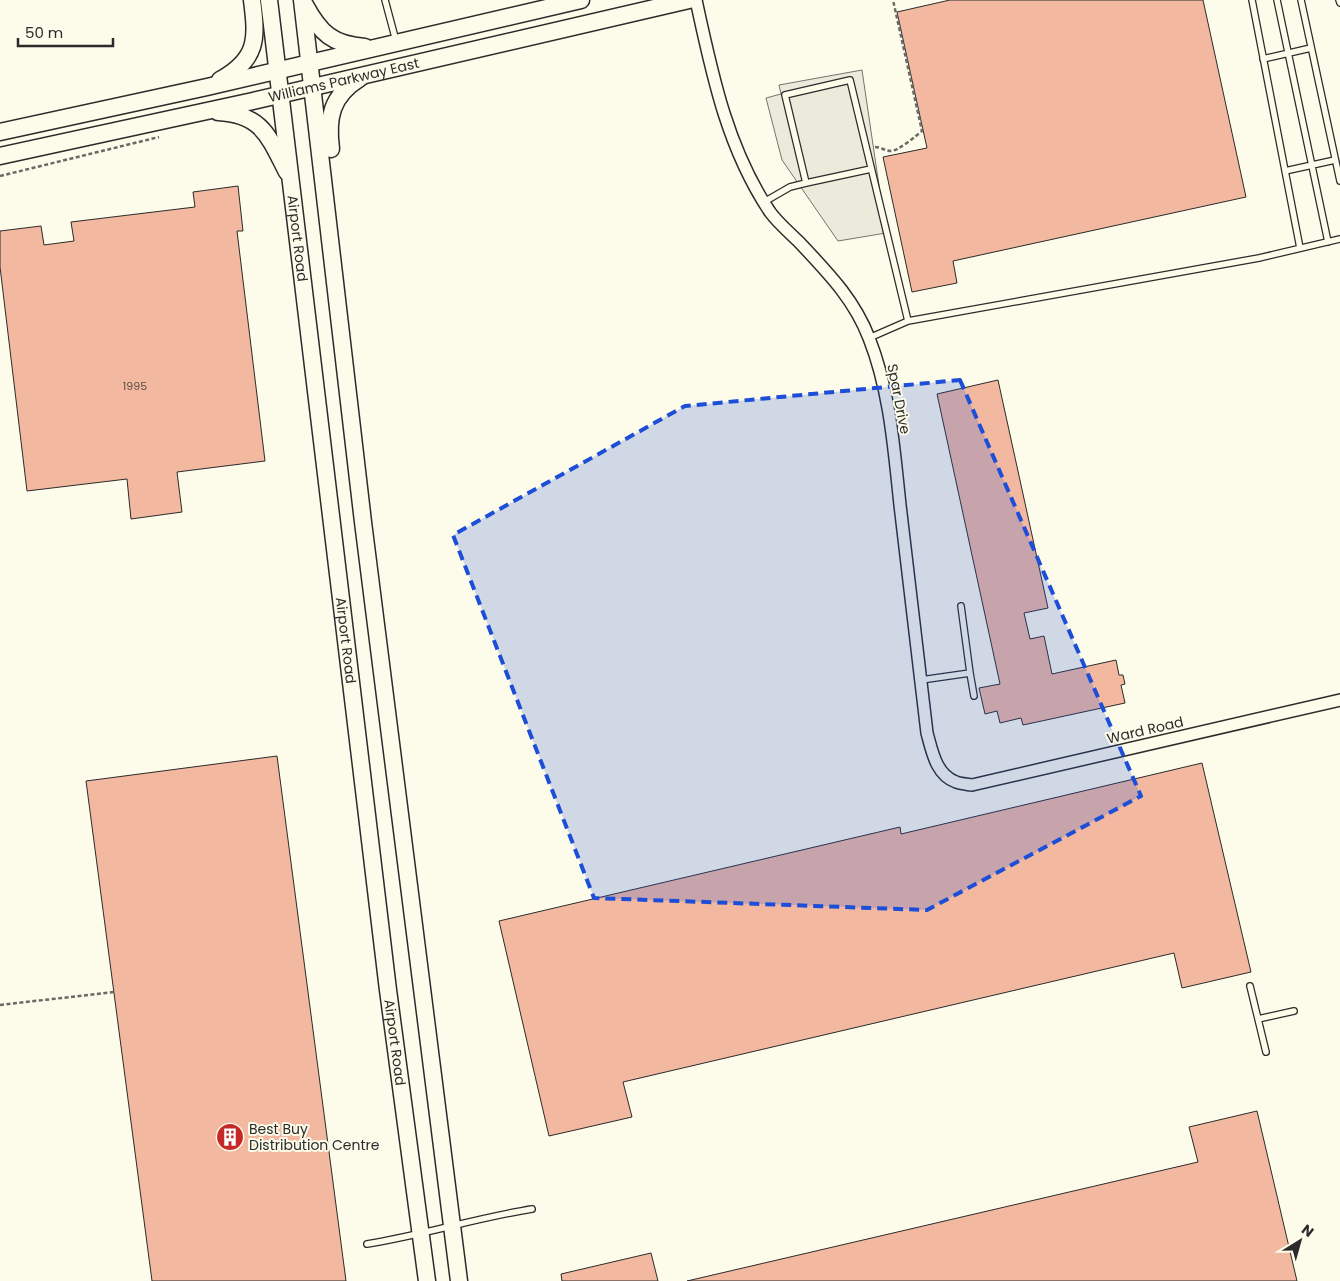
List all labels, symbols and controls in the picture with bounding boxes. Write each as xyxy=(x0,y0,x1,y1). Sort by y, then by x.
scale bar xyxy=(18,15,112,47)
text: 50 m xyxy=(25,22,63,43)
street label: Williams Parkway East xyxy=(266,53,421,107)
street label: Airport Road xyxy=(283,194,313,283)
street label: Spar Drive xyxy=(882,362,916,436)
house number: 1995 xyxy=(123,378,147,394)
street label: Airport Road xyxy=(331,596,361,685)
street label: Ward Road xyxy=(1105,711,1185,749)
street label: Airport Road xyxy=(379,998,411,1087)
place label: Best Buy Distribution Centre xyxy=(249,1119,380,1155)
building icon: Best Buy Distribution Centre xyxy=(215,1122,245,1152)
north arrow xyxy=(1275,1216,1325,1266)
text: N xyxy=(1298,1219,1318,1242)

